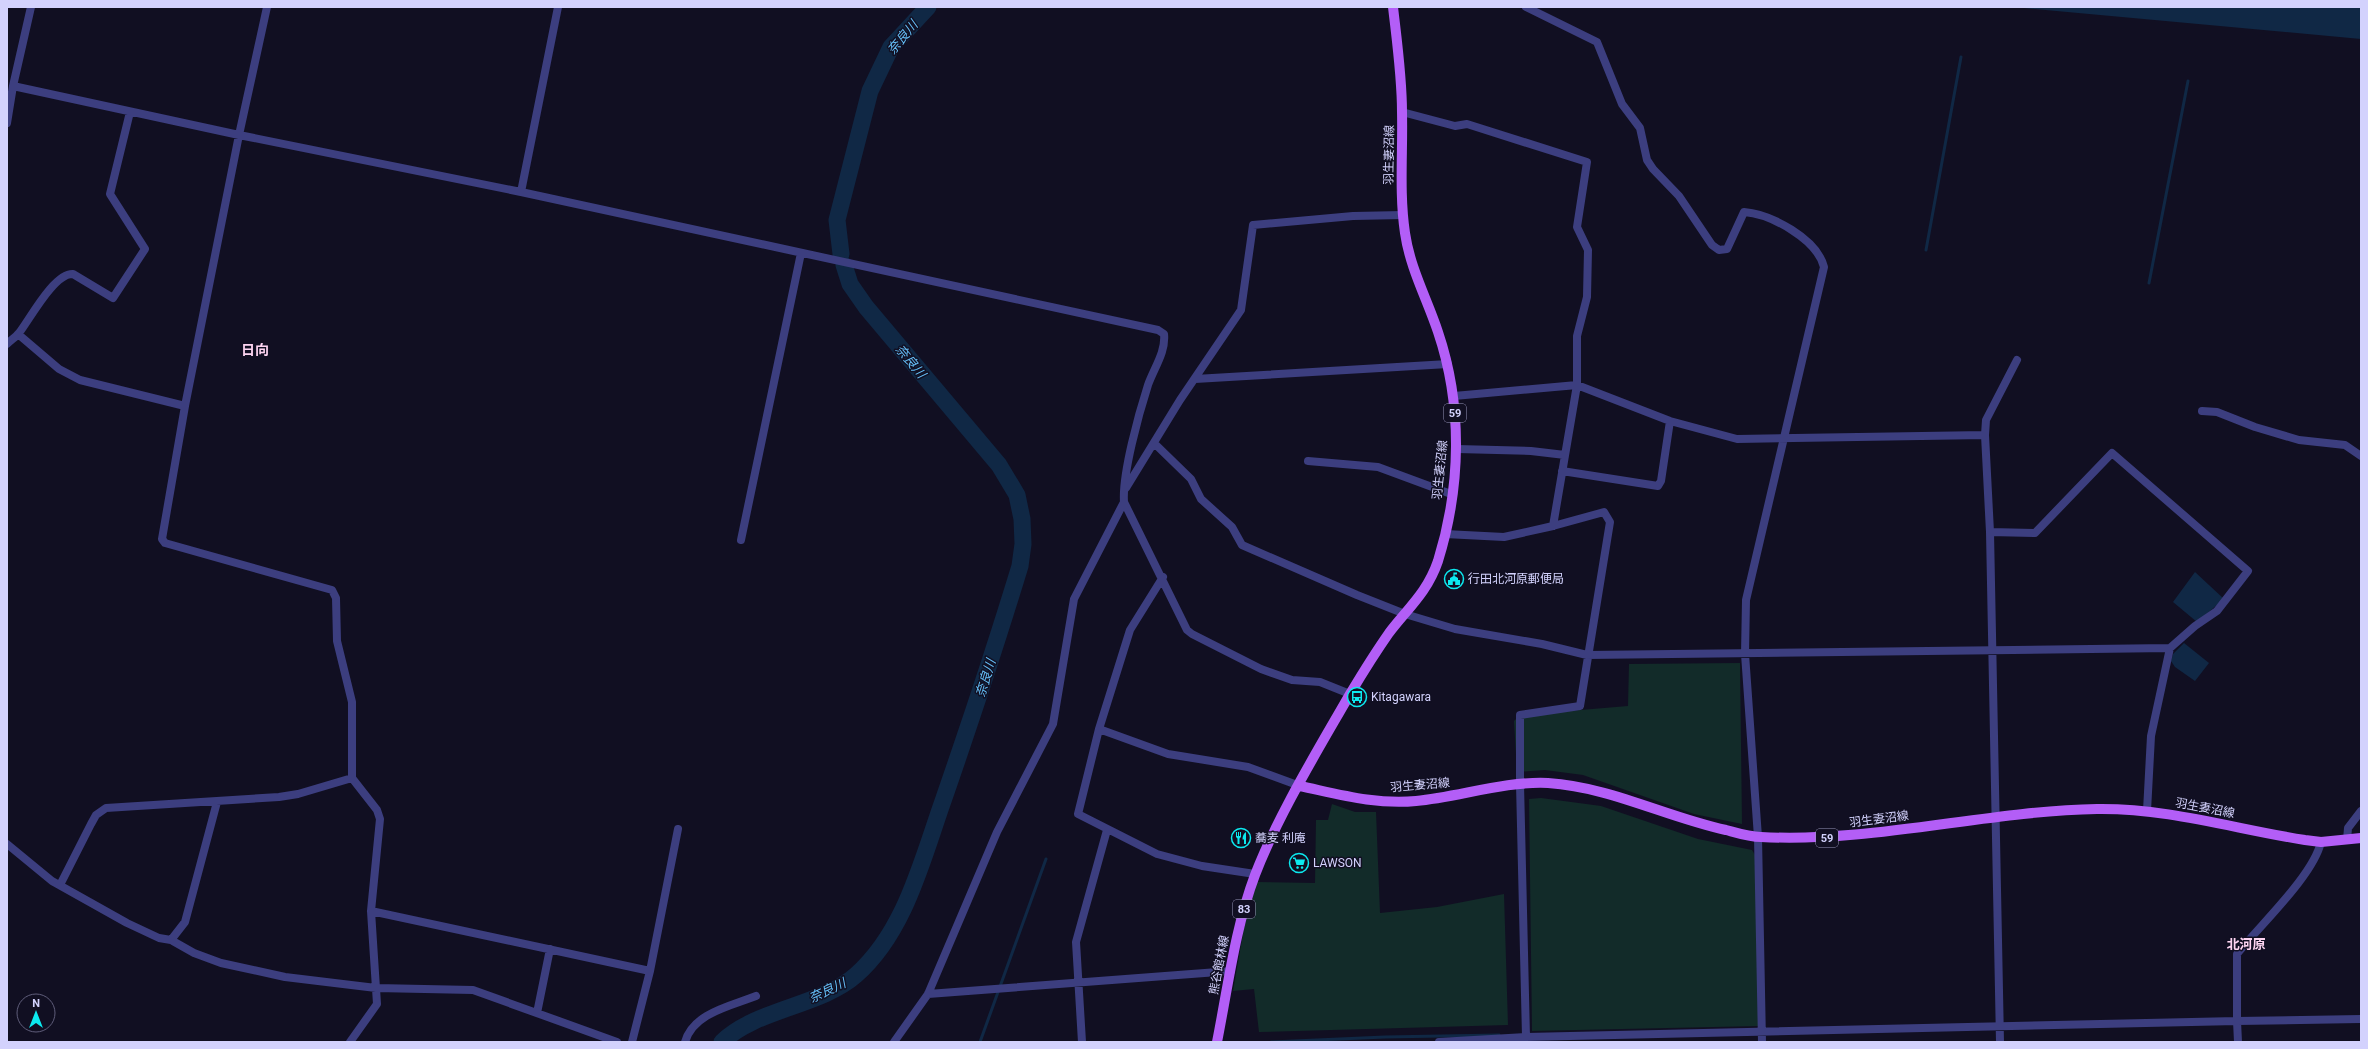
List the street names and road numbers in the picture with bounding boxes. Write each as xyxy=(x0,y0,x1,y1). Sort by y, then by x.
street label: 羽生妻沼線 xyxy=(1381,125,1397,185)
road number: 59 xyxy=(1444,404,1466,422)
street label: 羽生妻沼線 xyxy=(1430,439,1450,501)
street label: 羽生妻沼線 xyxy=(1389,775,1451,795)
street label: 羽生妻沼線 xyxy=(2174,795,2236,821)
street label: 羽生妻沼線 xyxy=(1848,808,1910,830)
road number: 59 xyxy=(1816,829,1838,847)
road number: 83 xyxy=(1233,900,1255,918)
street label: 熊谷館林線 xyxy=(1206,934,1232,996)

